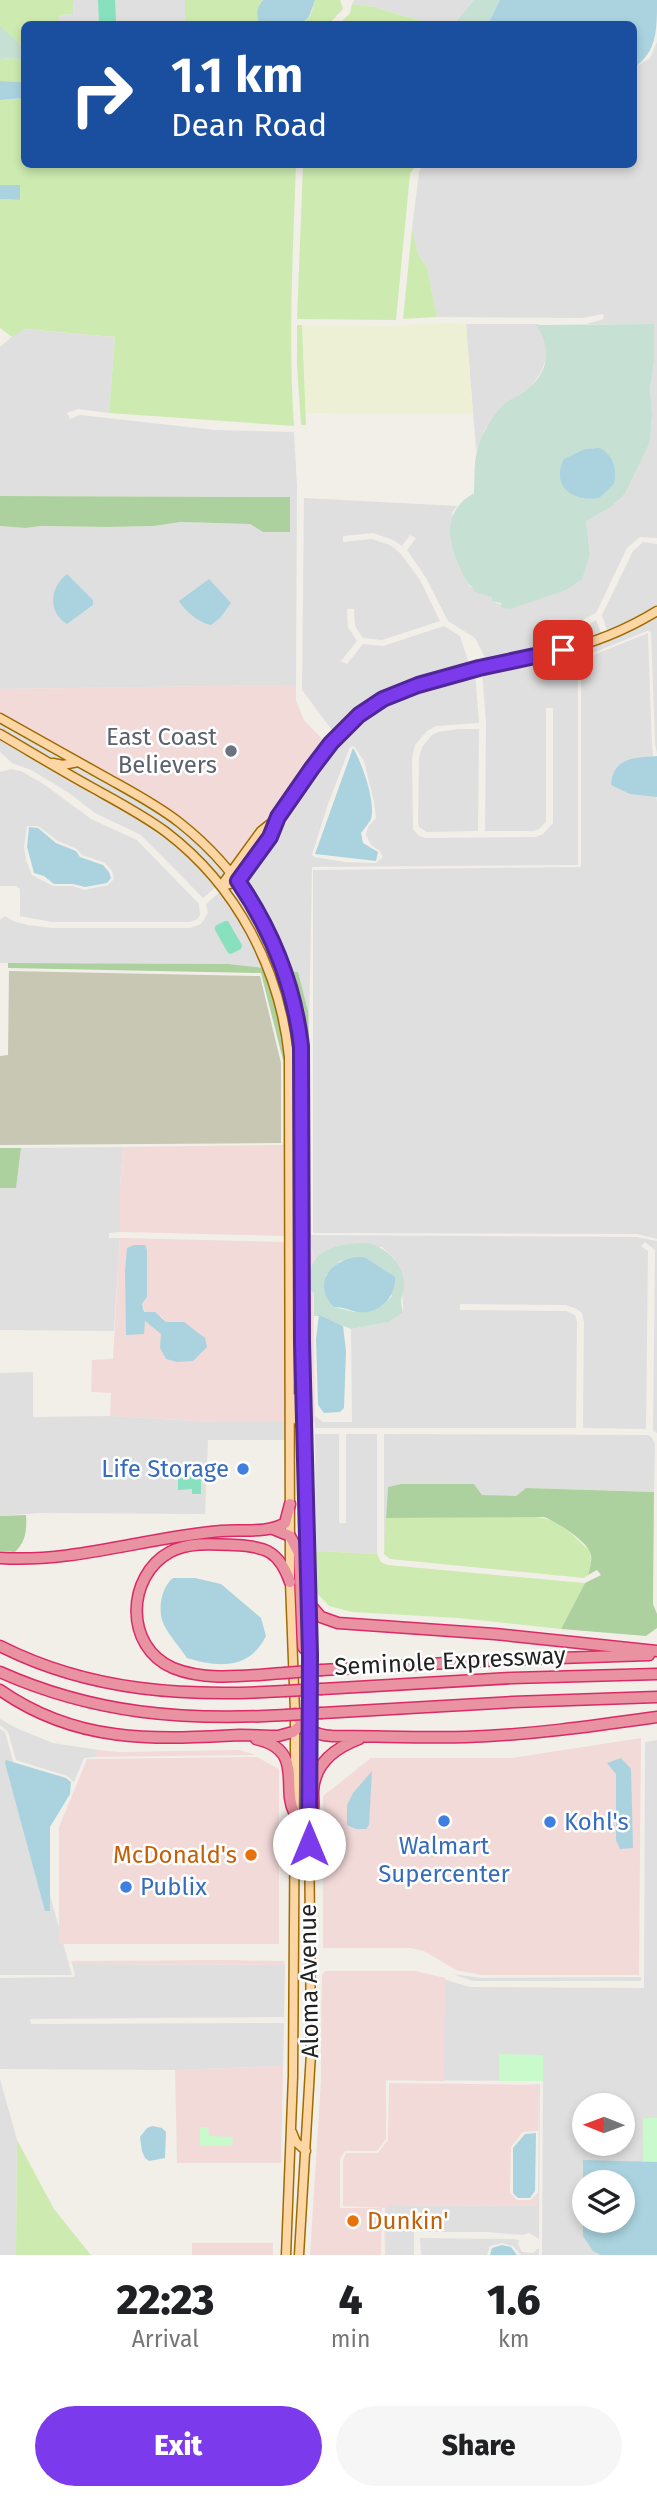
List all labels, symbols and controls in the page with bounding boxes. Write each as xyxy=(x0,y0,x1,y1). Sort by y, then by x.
text: 1.1 km xyxy=(171,46,303,105)
icon: right xyxy=(56,49,147,140)
text: Dean Road xyxy=(171,106,327,144)
pin xyxy=(533,620,593,680)
icon: arrive xyxy=(544,631,582,669)
place label: East Coast Believers xyxy=(106,723,217,779)
marker: East Coast Believers xyxy=(223,743,239,759)
place label: Life Storage xyxy=(101,1455,229,1483)
marker: Life Storage xyxy=(235,1461,251,1477)
street label: Seminole Expressway xyxy=(334,1641,567,1681)
position arrow xyxy=(272,1807,346,1881)
place label: Kohl's xyxy=(564,1808,629,1836)
marker: Walmart Supercenter xyxy=(436,1813,452,1829)
marker: Kohl's xyxy=(542,1814,558,1830)
place label: Walmart Supercenter xyxy=(378,1832,511,1888)
place label: McDonald's xyxy=(113,1841,237,1869)
marker: McDonald's xyxy=(243,1847,259,1863)
place label: Publix xyxy=(140,1873,207,1901)
marker: Publix xyxy=(118,1879,134,1895)
street label: Aloma Avenue xyxy=(294,1904,324,2058)
north arrow xyxy=(572,2093,635,2156)
map controls xyxy=(572,2093,635,2233)
button: layers xyxy=(572,2170,635,2233)
place label: Dunkin' xyxy=(367,2207,449,2235)
marker: Dunkin' xyxy=(345,2213,361,2229)
text: 22:23 xyxy=(116,2275,214,2325)
text: 4 xyxy=(339,2275,363,2325)
text: 1.6 xyxy=(487,2275,541,2325)
text: Arrival xyxy=(132,2325,199,2353)
text: min xyxy=(331,2325,370,2353)
text: km xyxy=(498,2325,529,2353)
button: Exit xyxy=(35,2406,322,2486)
button: Share xyxy=(336,2406,622,2486)

